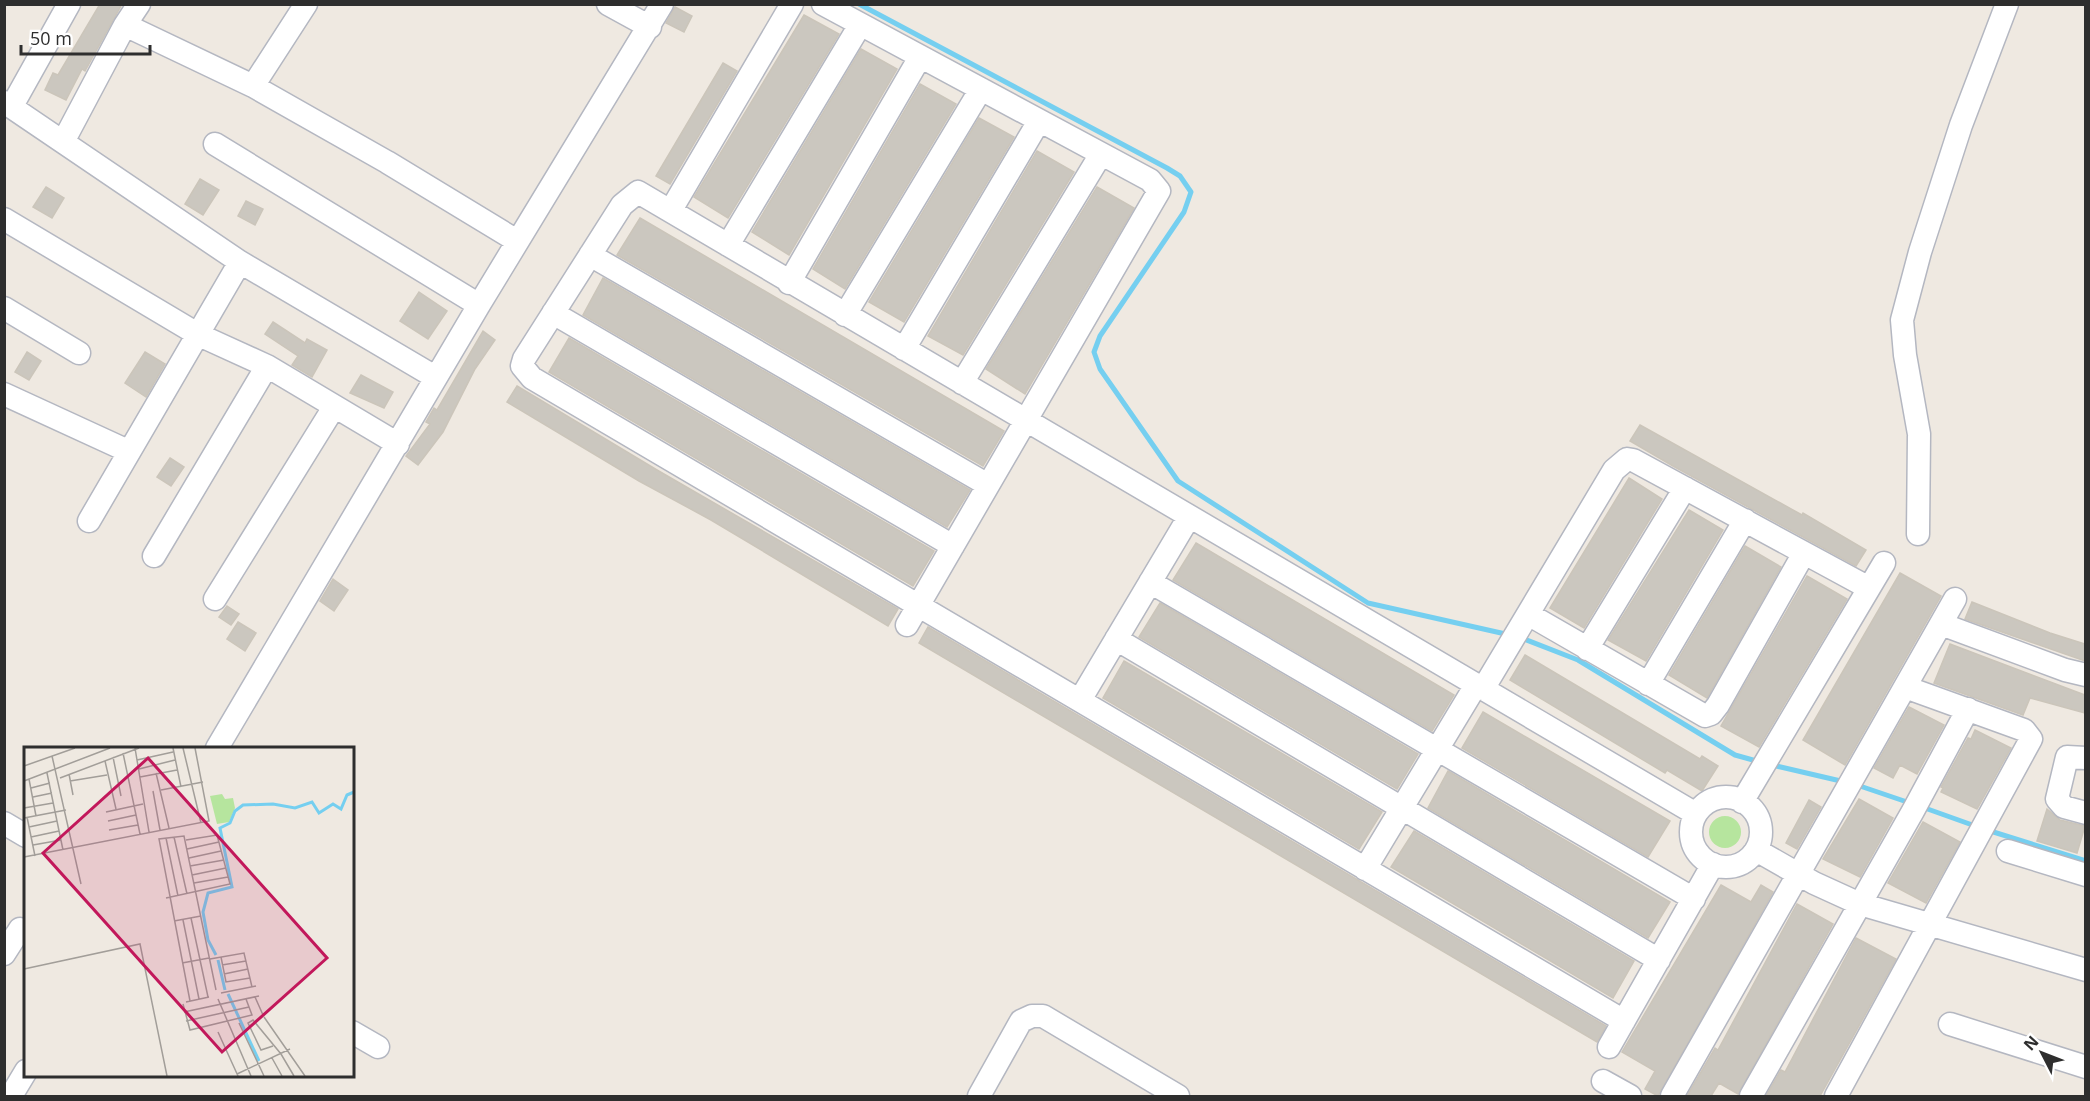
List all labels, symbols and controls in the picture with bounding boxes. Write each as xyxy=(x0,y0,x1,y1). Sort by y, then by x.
scale bar xyxy=(21,18,150,56)
text: 50 m xyxy=(30,26,72,50)
inset map xyxy=(24,747,354,1077)
north arrow xyxy=(2012,1023,2072,1083)
text: N xyxy=(2018,1031,2043,1055)

